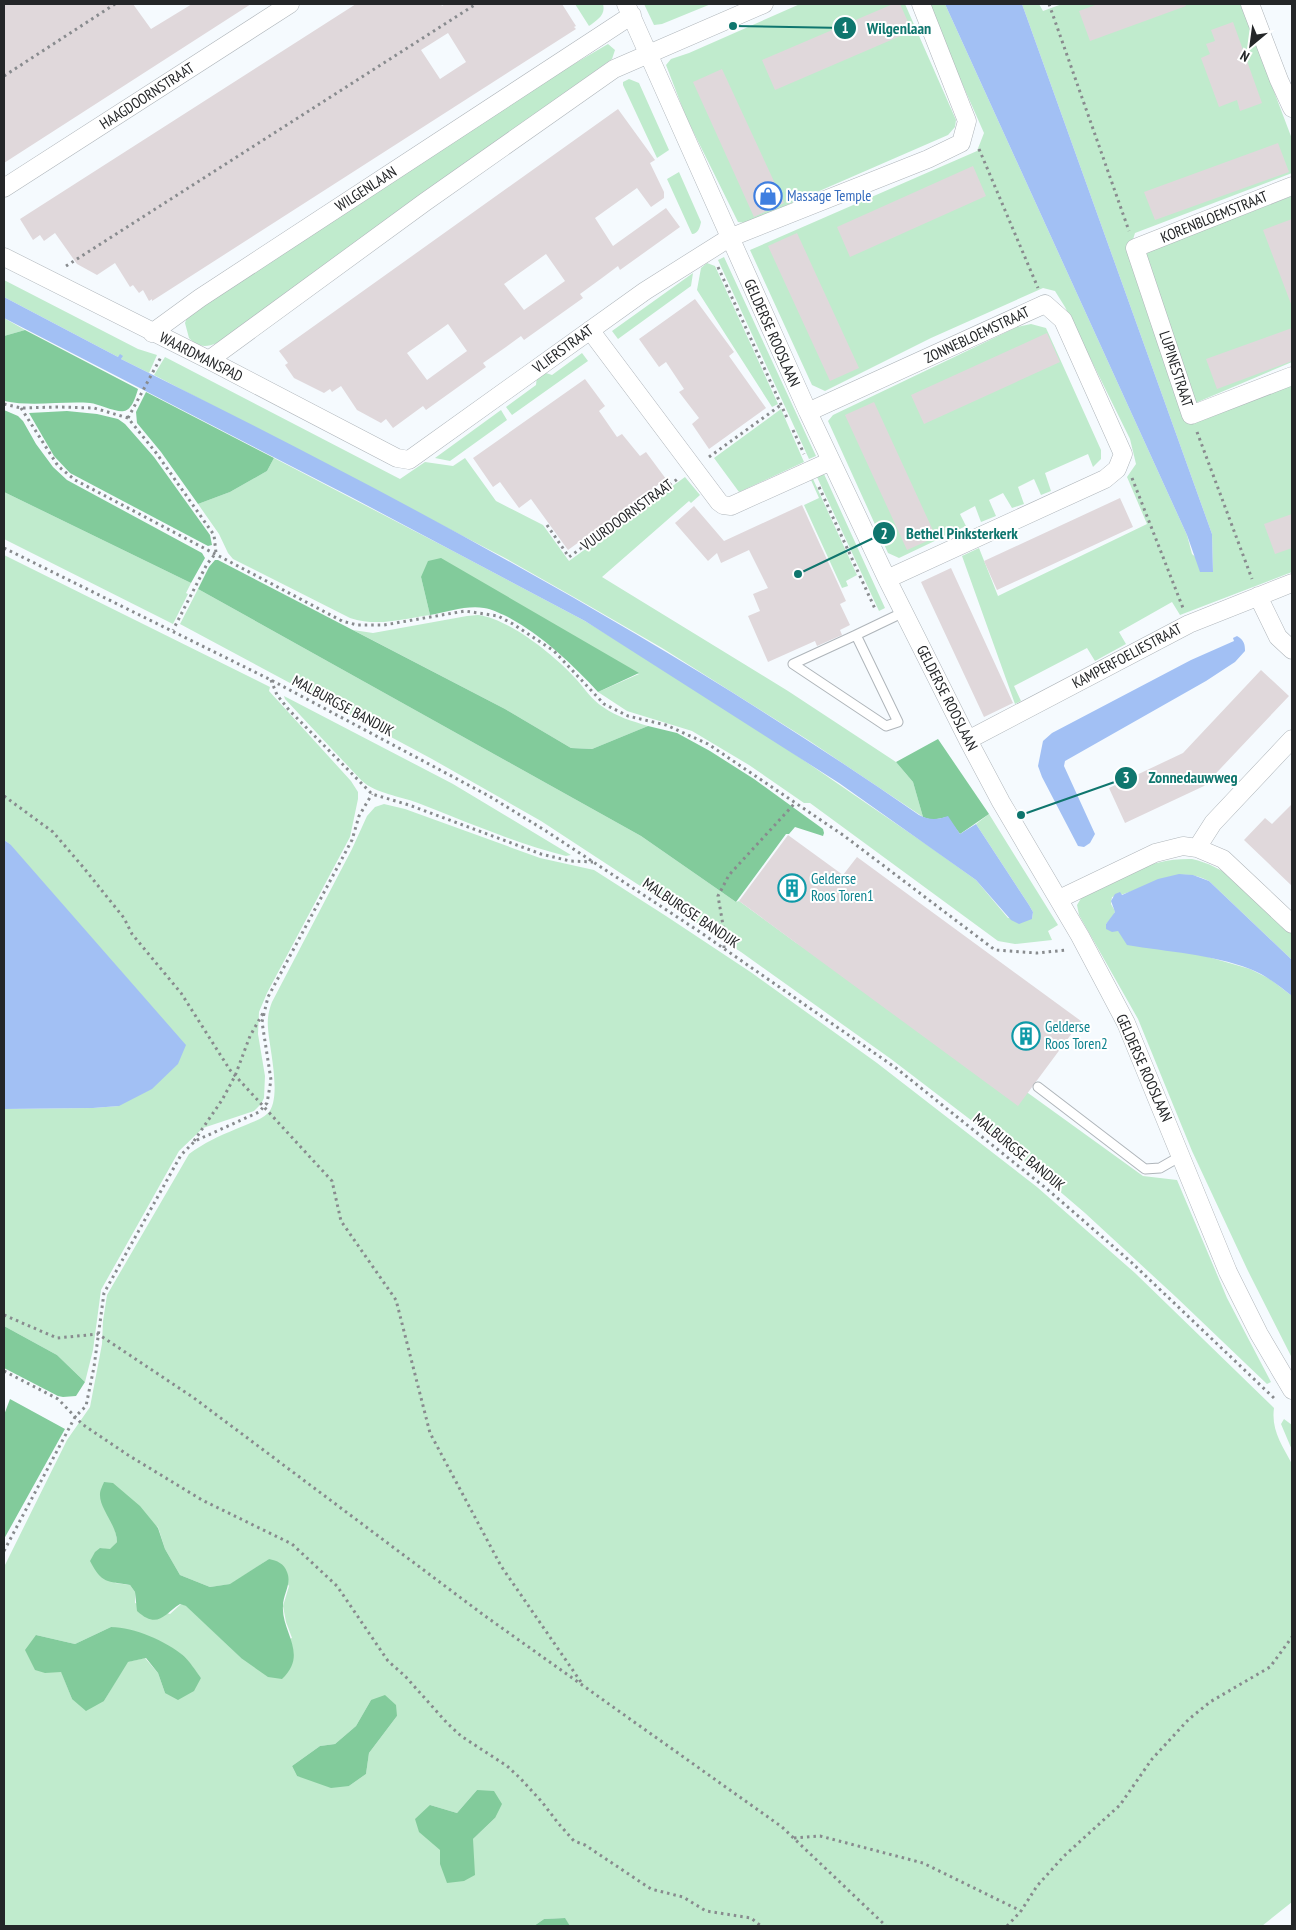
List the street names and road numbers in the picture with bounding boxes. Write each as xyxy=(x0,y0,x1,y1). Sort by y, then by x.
street label: HAAGDOORNSTRAAT xyxy=(96,58,198,133)
street label: WILGENLAAN xyxy=(331,162,400,215)
street label: KORENBLOEMSTRAAT xyxy=(1158,186,1270,247)
street label: GELDERSE ROOSLAAN xyxy=(740,276,805,390)
street label: ZONNEBLOEMSTRAAT xyxy=(921,302,1033,367)
street label: VLIERSTRAAT xyxy=(528,320,597,378)
street label: WAARDMANSPAD xyxy=(156,327,246,386)
street label: LUPINESTRAAT xyxy=(1155,328,1198,410)
street label: VUURDOORNSTRAAT xyxy=(576,475,677,555)
street label: KAMPERFOELIESTRAAT xyxy=(1069,619,1185,692)
street label: GELDERSE ROOSLAAN xyxy=(913,642,982,754)
street label: MALBURGSE BANDIJK xyxy=(289,671,398,741)
street label: MALBURGSE BANDIJK xyxy=(639,873,744,952)
street label: GELDERSE ROOSLAAN xyxy=(1112,1011,1177,1125)
street label: MALBURGSE BANDIJK xyxy=(970,1109,1070,1195)

